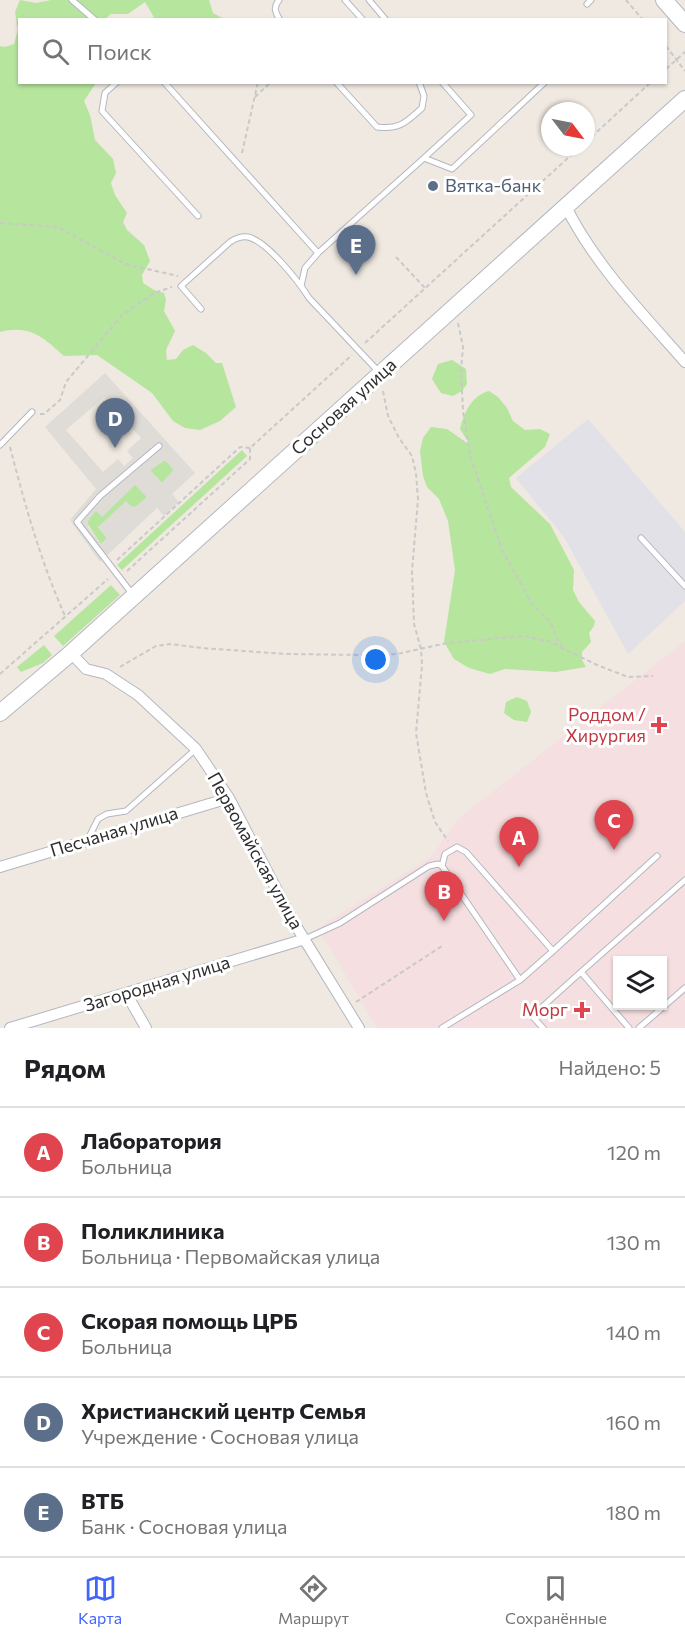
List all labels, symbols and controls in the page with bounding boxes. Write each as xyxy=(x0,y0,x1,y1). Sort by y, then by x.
search box xyxy=(18,18,667,84)
icon: search xyxy=(39,35,72,68)
text: Поиск xyxy=(87,38,152,65)
north arrow xyxy=(541,102,595,156)
place label: Вятка-банк xyxy=(445,174,542,196)
marker: Вятка-банк xyxy=(426,179,440,193)
pin: E xyxy=(336,226,376,275)
street label: Сосновая улица xyxy=(286,353,400,459)
pin: D xyxy=(96,398,134,448)
your location xyxy=(361,645,390,674)
place label: Роддом / Хирургия xyxy=(566,703,646,746)
marker: Роддом / Хирургия xyxy=(650,716,668,734)
street label: Первомайская улица xyxy=(204,768,308,933)
pin: C xyxy=(594,800,634,850)
street label: Песчаная улица xyxy=(47,801,180,861)
pin: A xyxy=(500,818,538,867)
pin: B xyxy=(424,872,464,921)
street label: Загородная улица xyxy=(81,950,232,1016)
map controls xyxy=(613,956,667,1010)
button: layers xyxy=(613,956,667,1010)
place label: Морг xyxy=(522,998,568,1020)
marker: Морг xyxy=(573,1001,591,1019)
text: Рядом xyxy=(24,1052,106,1083)
text: Найдено: 5 xyxy=(559,1055,661,1079)
text: Лаборатория xyxy=(81,1127,222,1154)
text: A xyxy=(36,1140,51,1164)
text: 120 m xyxy=(607,1140,661,1164)
text: Больница xyxy=(81,1154,172,1178)
text: Поликлиника xyxy=(81,1217,224,1244)
text: B xyxy=(37,1230,50,1254)
text: 130 m xyxy=(607,1230,661,1254)
text: Больница · Первомайская улица xyxy=(81,1244,380,1268)
text: Скорая помощь ЦРБ xyxy=(81,1307,298,1334)
text: C xyxy=(37,1320,50,1344)
text: 140 m xyxy=(606,1320,661,1344)
text: Больница xyxy=(81,1334,172,1358)
text: Христианский центр Семья xyxy=(81,1397,366,1424)
text: D xyxy=(36,1410,51,1434)
text: 160 m xyxy=(606,1410,661,1434)
text: Учреждение · Сосновая улица xyxy=(81,1424,359,1448)
text: ВТБ xyxy=(81,1487,124,1514)
text: E xyxy=(38,1500,49,1524)
text: 180 m xyxy=(606,1500,661,1524)
text: Банк · Сосновая улица xyxy=(81,1514,287,1538)
tab: Карта xyxy=(78,1572,122,1627)
tab: Маршрут xyxy=(278,1572,349,1627)
tab: Сохранённые xyxy=(505,1572,607,1627)

